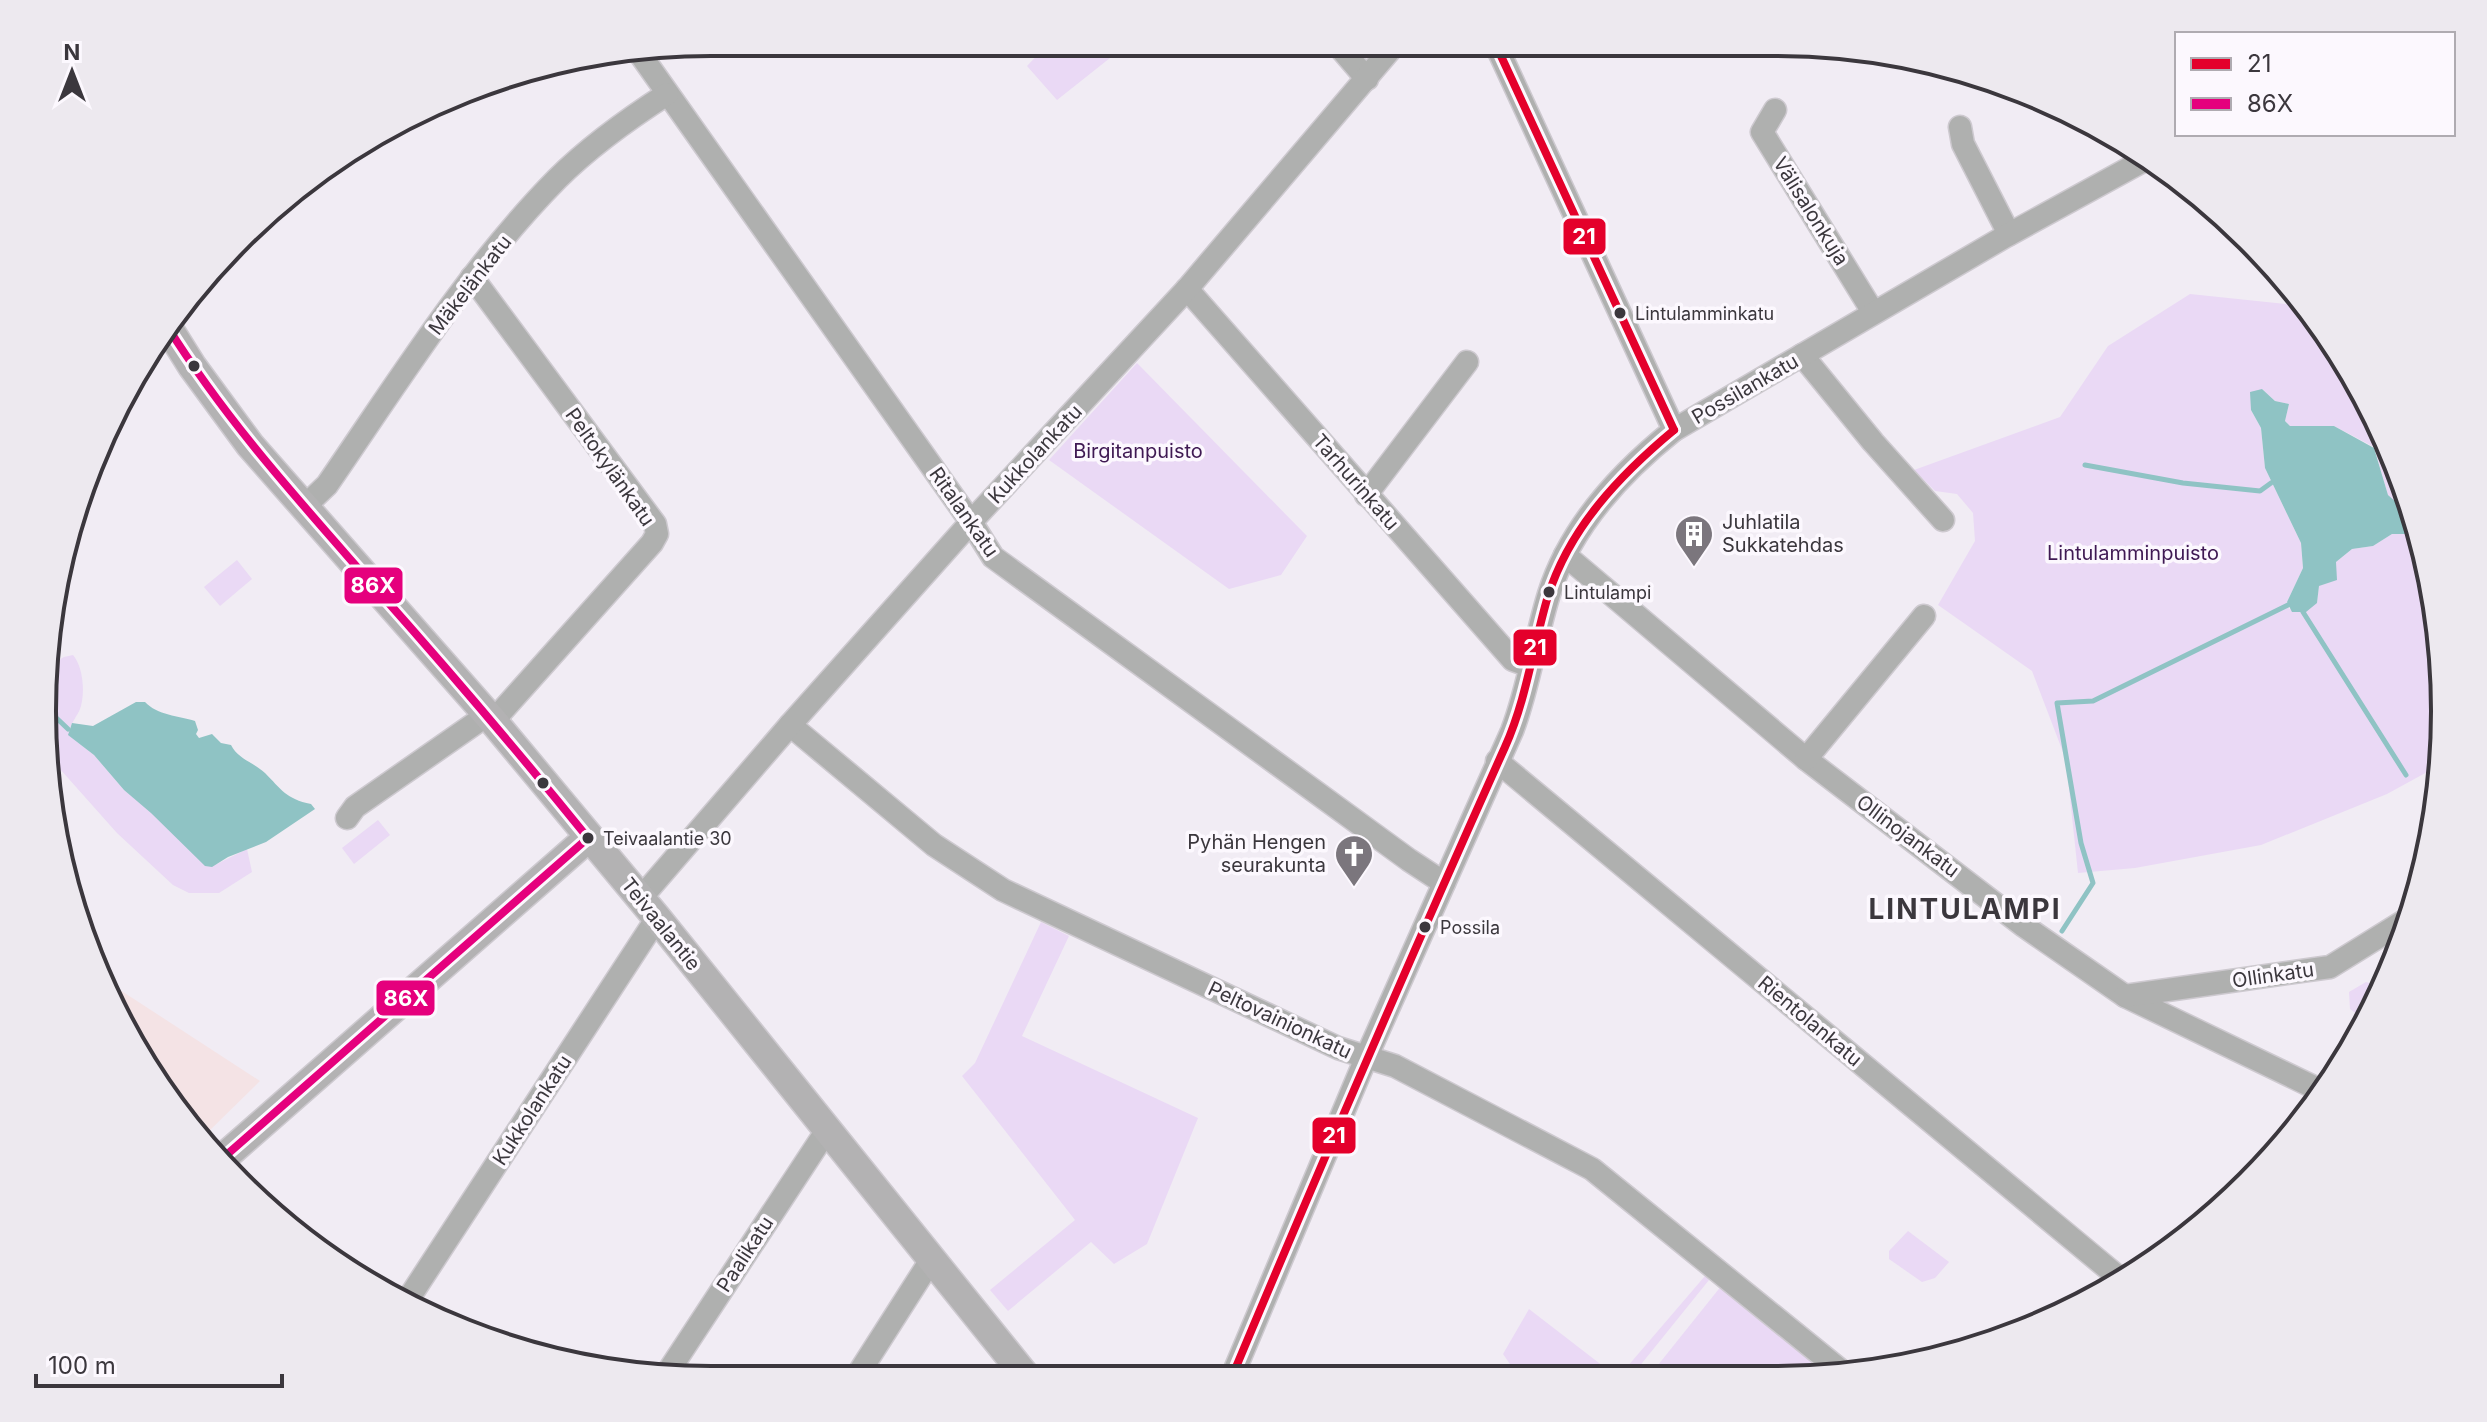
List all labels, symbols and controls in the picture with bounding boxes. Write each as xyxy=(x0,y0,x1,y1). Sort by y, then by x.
north arrow xyxy=(32,32,112,112)
legend xyxy=(2175,32,2455,136)
text: N xyxy=(64,39,80,65)
text: 21 xyxy=(2247,49,2271,78)
text: 86X xyxy=(2247,89,2293,118)
street label: Välisalonkuja xyxy=(1768,152,1854,270)
line badge: 21 xyxy=(1562,217,1607,256)
text: 21 xyxy=(1572,223,1596,249)
street label: Mäkelänkatu xyxy=(424,230,516,340)
place label: Lintulamminkatu xyxy=(1635,303,1774,324)
marker: Lintulamminkatu xyxy=(1612,305,1628,321)
street label: Possilankatu xyxy=(1687,349,1803,429)
unlabelled marker xyxy=(186,358,202,374)
street label: Kukkolankatu xyxy=(983,400,1087,508)
street label: Peltokylänkatu xyxy=(560,403,660,531)
street label: Tarhurinkatu xyxy=(1308,429,1404,535)
park label: Birgitanpuisto xyxy=(1073,439,1203,463)
street label: Ritalankatu xyxy=(924,462,1004,562)
place label: Juhlatila Sukkatehdas xyxy=(1722,510,1844,557)
building icon: Juhlatila Sukkatehdas xyxy=(1673,513,1715,568)
park label: Lintulamminpuisto xyxy=(2047,541,2219,565)
line badge: 86X xyxy=(343,566,404,605)
text: 86X xyxy=(351,572,395,598)
place label: Lintulampi xyxy=(1564,582,1651,603)
marker: Lintulampi xyxy=(1541,584,1557,600)
line badge: 21 xyxy=(1512,628,1558,667)
text: 21 xyxy=(1523,634,1547,660)
unlabelled marker xyxy=(535,775,551,791)
street label: Ollinojankatu xyxy=(1852,790,1964,882)
place label: Teivaalantie 30 xyxy=(603,828,732,849)
marker: Teivaalantie 30 xyxy=(580,830,596,846)
place label: Pyhän Hengen seurakunta xyxy=(1187,830,1326,877)
church icon: Pyhän Hengen seurakunta xyxy=(1333,833,1375,888)
street label: Teivaalantie xyxy=(616,873,706,975)
district label: LINTULAMPI xyxy=(1868,892,2062,926)
place label: Possila xyxy=(1440,917,1500,938)
marker: Possila xyxy=(1417,919,1433,935)
street label: Ollinkatu xyxy=(2231,957,2315,993)
street label: Rientolankatu xyxy=(1753,971,1867,1071)
street label: Peltovainionkatu xyxy=(1204,976,1356,1064)
line badge: 86X xyxy=(375,979,436,1017)
text: 86X xyxy=(384,985,428,1011)
street label: Kukkolankatu xyxy=(487,1050,577,1170)
line badge: 21 xyxy=(1311,1116,1357,1155)
text: 21 xyxy=(1322,1122,1346,1148)
street label: Paalikatu xyxy=(712,1212,778,1296)
scale bar xyxy=(36,1338,282,1388)
text: 100 m xyxy=(48,1351,116,1380)

